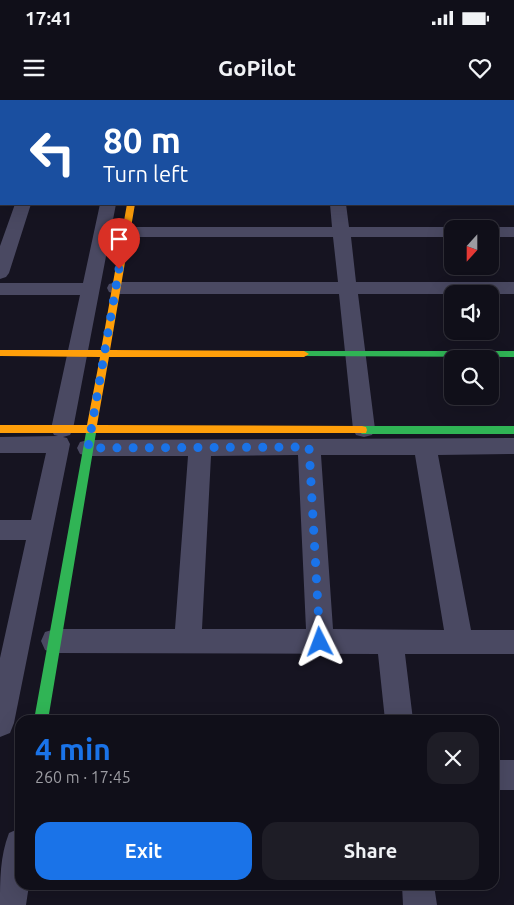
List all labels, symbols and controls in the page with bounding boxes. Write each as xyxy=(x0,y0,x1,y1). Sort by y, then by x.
text: 17:41 xyxy=(25,7,73,29)
icon: menu xyxy=(20,54,48,82)
icon: heart xyxy=(466,54,494,82)
text: GoPilot xyxy=(218,55,296,80)
icon: left xyxy=(20,120,85,185)
text: 80 m xyxy=(103,120,181,160)
text: Turn left xyxy=(103,161,188,186)
pin xyxy=(98,218,140,269)
north arrow xyxy=(444,220,499,275)
map controls xyxy=(444,220,499,405)
icon: arrive xyxy=(105,225,133,253)
button: sound xyxy=(444,285,499,340)
button: search xyxy=(444,350,499,405)
position arrow xyxy=(293,615,345,667)
text: 4 min xyxy=(35,732,111,766)
button: close xyxy=(427,732,479,784)
text: 260 m · 17:45 xyxy=(35,768,131,786)
button: Exit xyxy=(35,822,252,880)
button: Share xyxy=(262,822,479,880)

